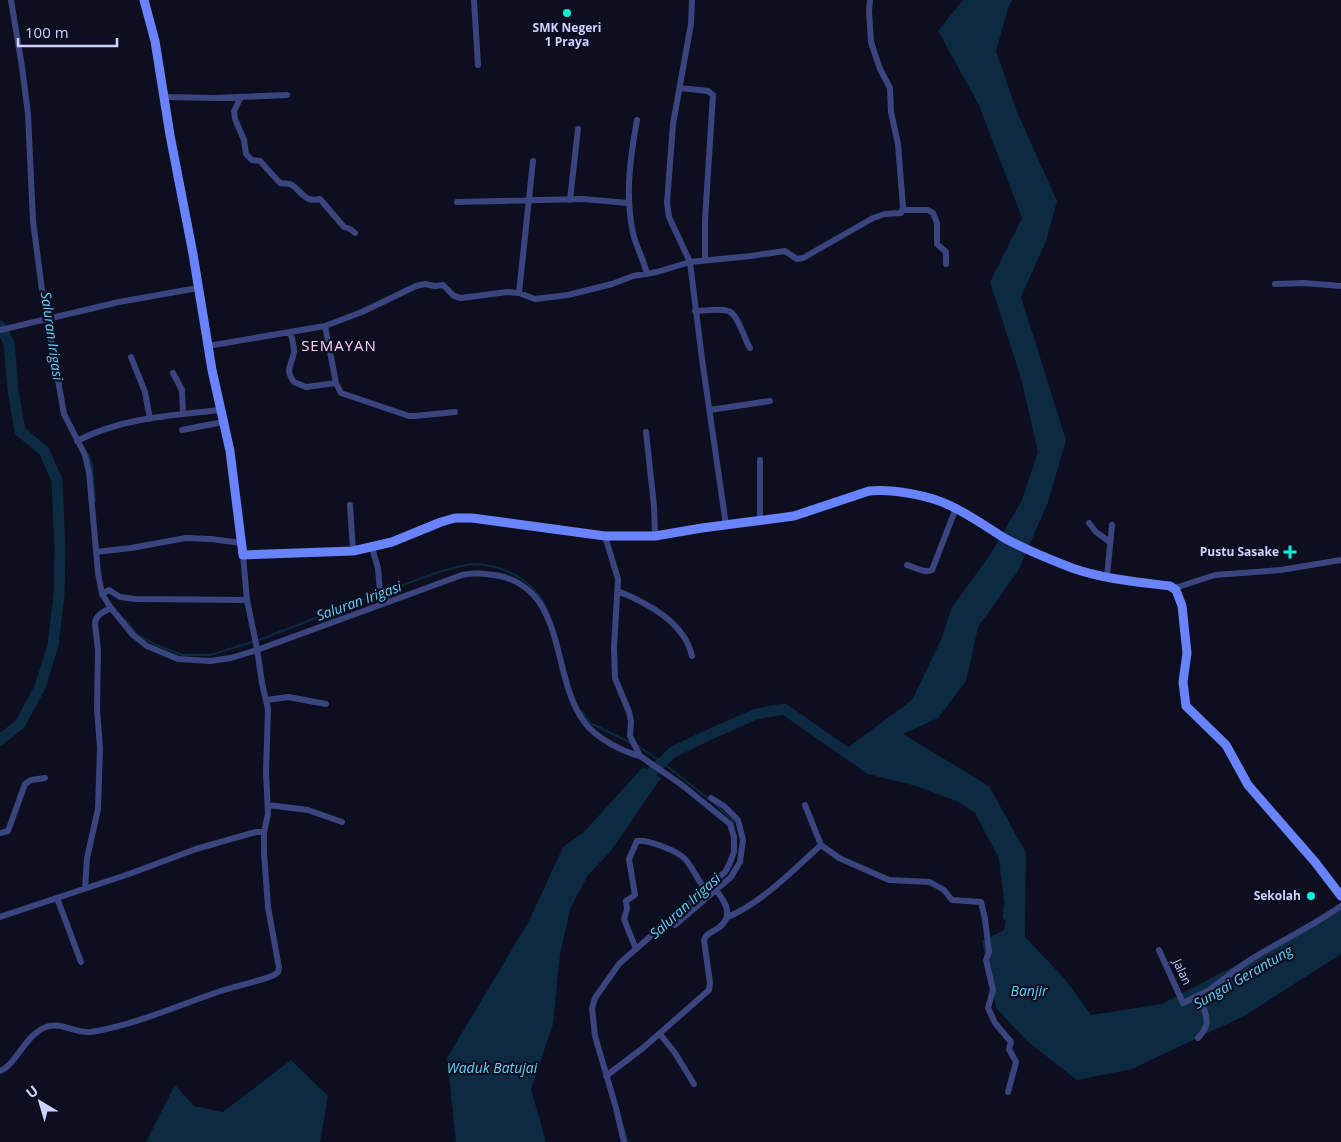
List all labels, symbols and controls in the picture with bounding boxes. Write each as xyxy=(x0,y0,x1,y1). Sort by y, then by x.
marker: SMK Negeri 1 Praya xyxy=(561,7,573,19)
scale bar xyxy=(18,15,116,47)
place label: SMK Negeri 1 Praya xyxy=(533,19,601,50)
text: 100 m xyxy=(25,22,69,42)
water label: Saluran Irigasi xyxy=(37,290,68,382)
district label: SEMAYAN xyxy=(301,335,377,355)
place label: Pustu Sasake xyxy=(1200,543,1279,560)
marker: Pustu Sasake xyxy=(1283,545,1297,559)
water label: Saluran Irigasi xyxy=(314,576,404,625)
water label: Saluran Irigasi xyxy=(645,868,725,943)
place label: Sekolah xyxy=(1254,887,1301,904)
marker: Sekolah xyxy=(1305,890,1317,902)
water label: Sungai Gerantung xyxy=(1190,940,1296,1013)
street label: Jalan xyxy=(1169,955,1196,988)
water label: Banjir xyxy=(1011,981,1048,1000)
water label: Waduk Batujai xyxy=(447,1058,538,1077)
north arrow xyxy=(15,1077,65,1127)
text: U xyxy=(22,1081,42,1102)

